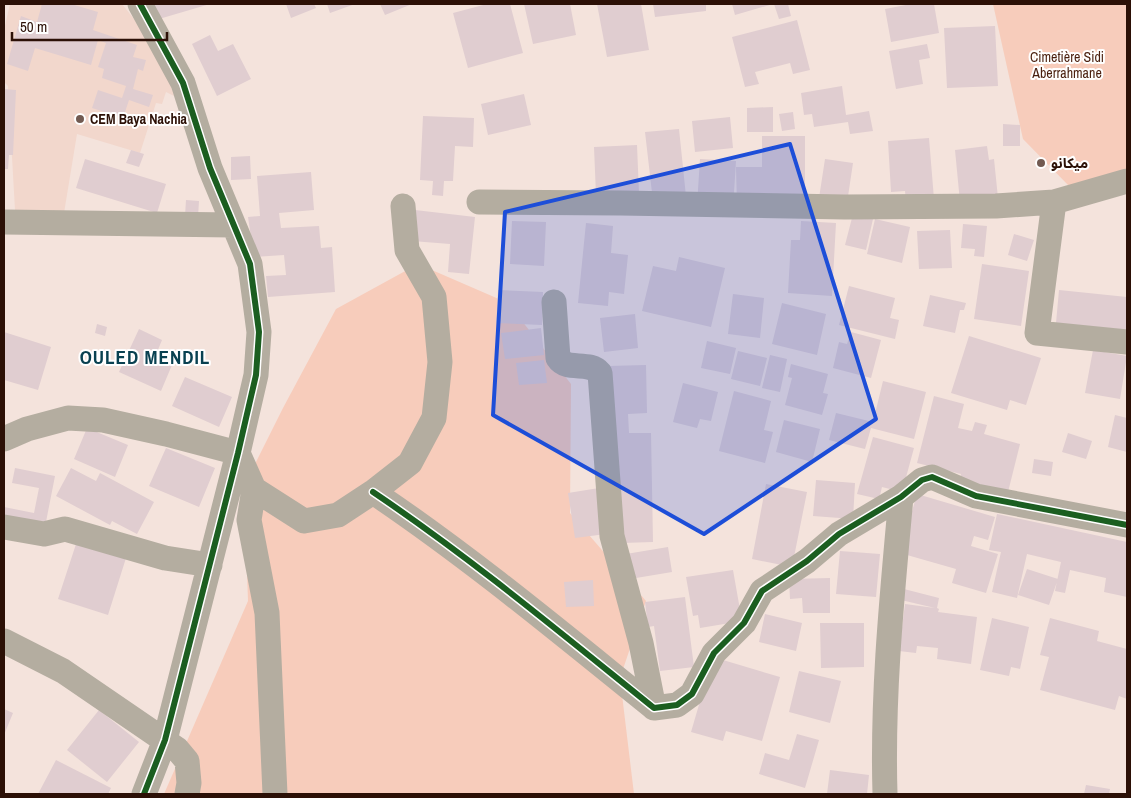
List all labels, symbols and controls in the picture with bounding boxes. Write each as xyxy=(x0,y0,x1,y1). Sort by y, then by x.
scale bar xyxy=(12,10,168,42)
text: 50 m xyxy=(20,16,47,37)
park label: Cimetière Sidi Aberrahmane xyxy=(1030,48,1104,82)
place label: CEM Baya Nachia xyxy=(90,110,188,128)
marker: CEM Baya Nachia xyxy=(74,113,86,125)
place label: ميكانو xyxy=(1051,154,1088,172)
marker: ميكانو xyxy=(1035,157,1047,169)
district label: OULED MENDIL xyxy=(80,344,210,370)

